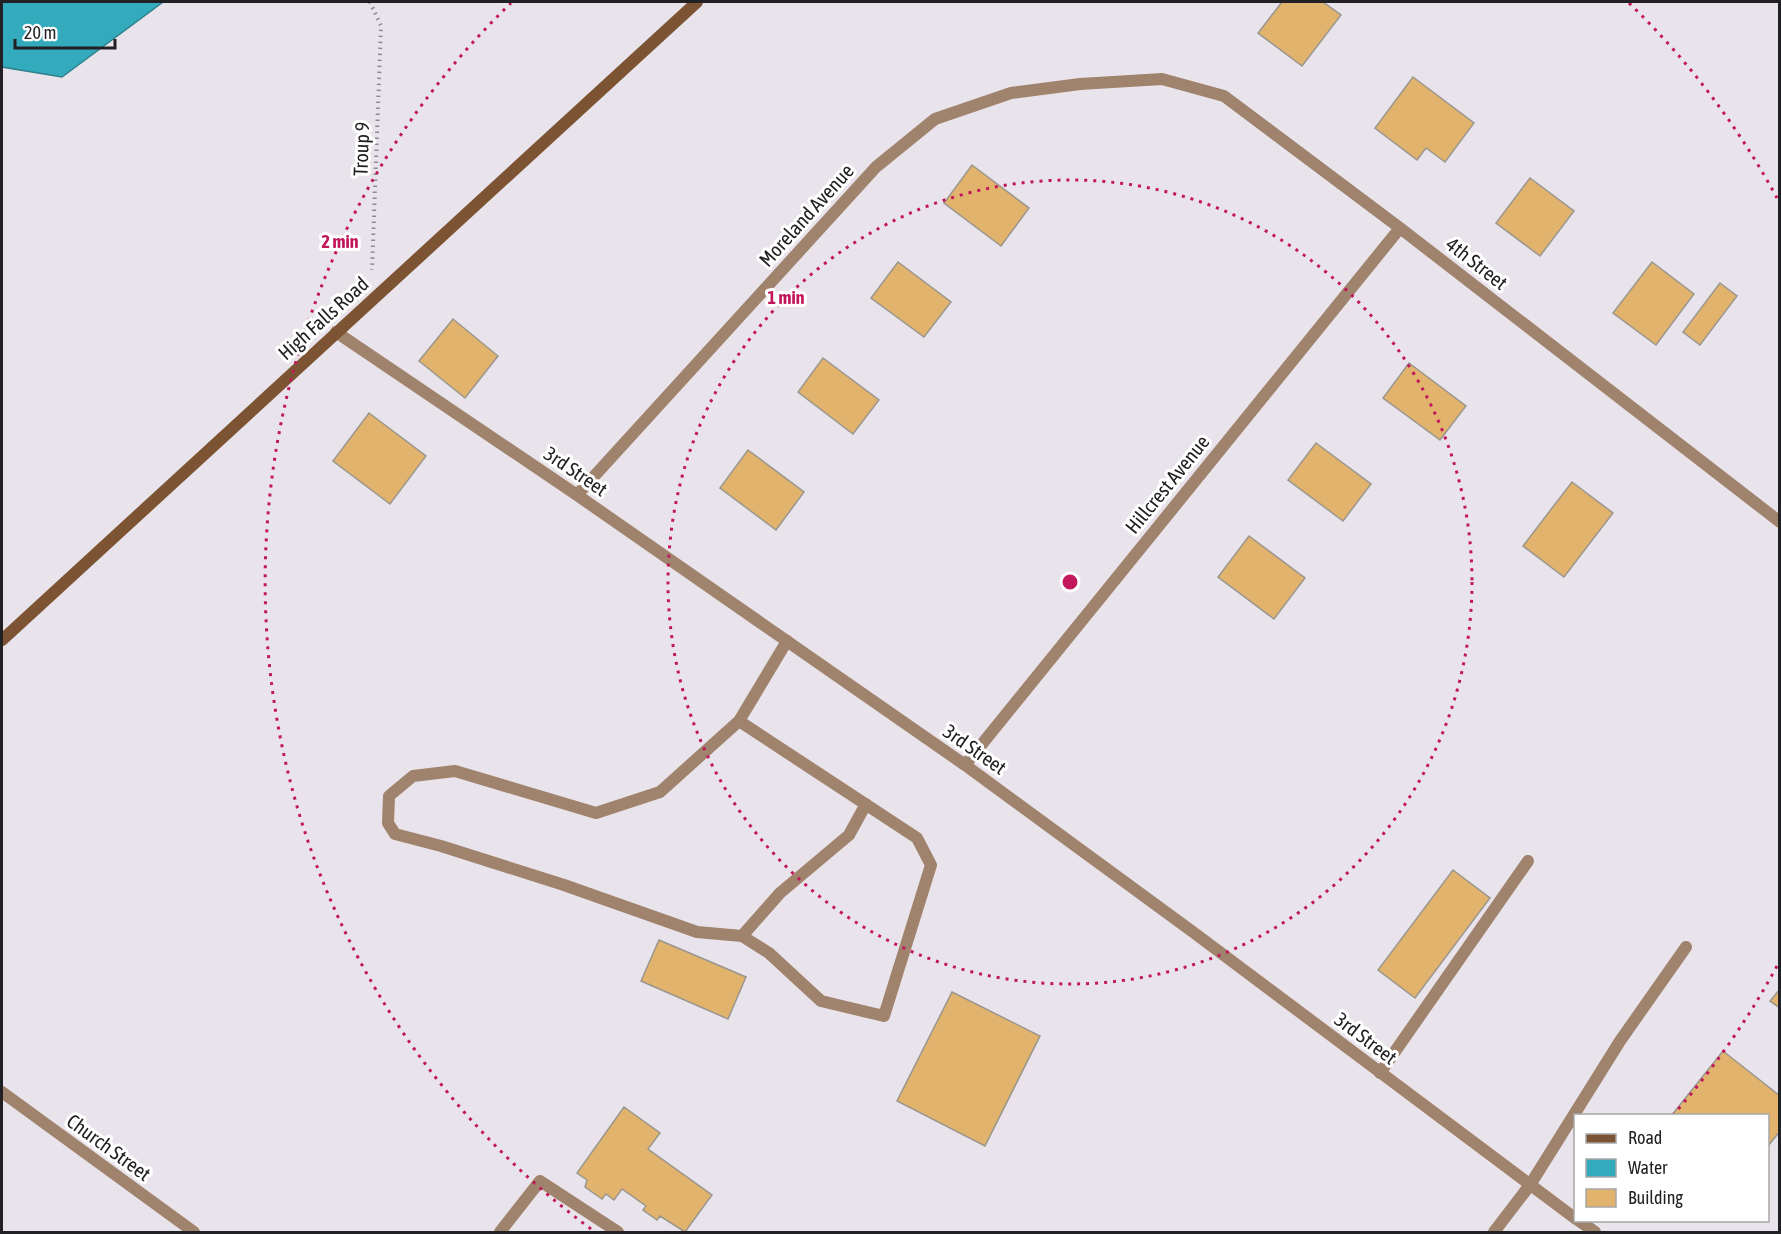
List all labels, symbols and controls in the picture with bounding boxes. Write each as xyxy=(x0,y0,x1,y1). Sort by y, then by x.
scale bar xyxy=(15,12,116,50)
text: 20 m xyxy=(24,22,56,43)
street label: Troup 9 xyxy=(349,122,373,176)
street label: Moreland Avenue xyxy=(754,159,858,271)
text: 2 min xyxy=(322,231,359,252)
street label: 4th Street xyxy=(1442,232,1512,294)
street label: High Falls Road xyxy=(273,272,373,364)
text: 1 min xyxy=(768,287,805,308)
street label: Hillcrest Avenue xyxy=(1120,430,1214,538)
street label: 3rd Street xyxy=(540,442,612,501)
centre of rings xyxy=(1060,572,1080,592)
street label: 3rd Street xyxy=(939,719,1011,779)
street label: 3rd Street xyxy=(1331,1007,1402,1069)
street label: Church Street xyxy=(63,1109,156,1185)
legend xyxy=(1574,1114,1769,1222)
text: Road xyxy=(1628,1127,1662,1148)
text: Water xyxy=(1628,1157,1668,1178)
text: Building xyxy=(1628,1187,1683,1208)

